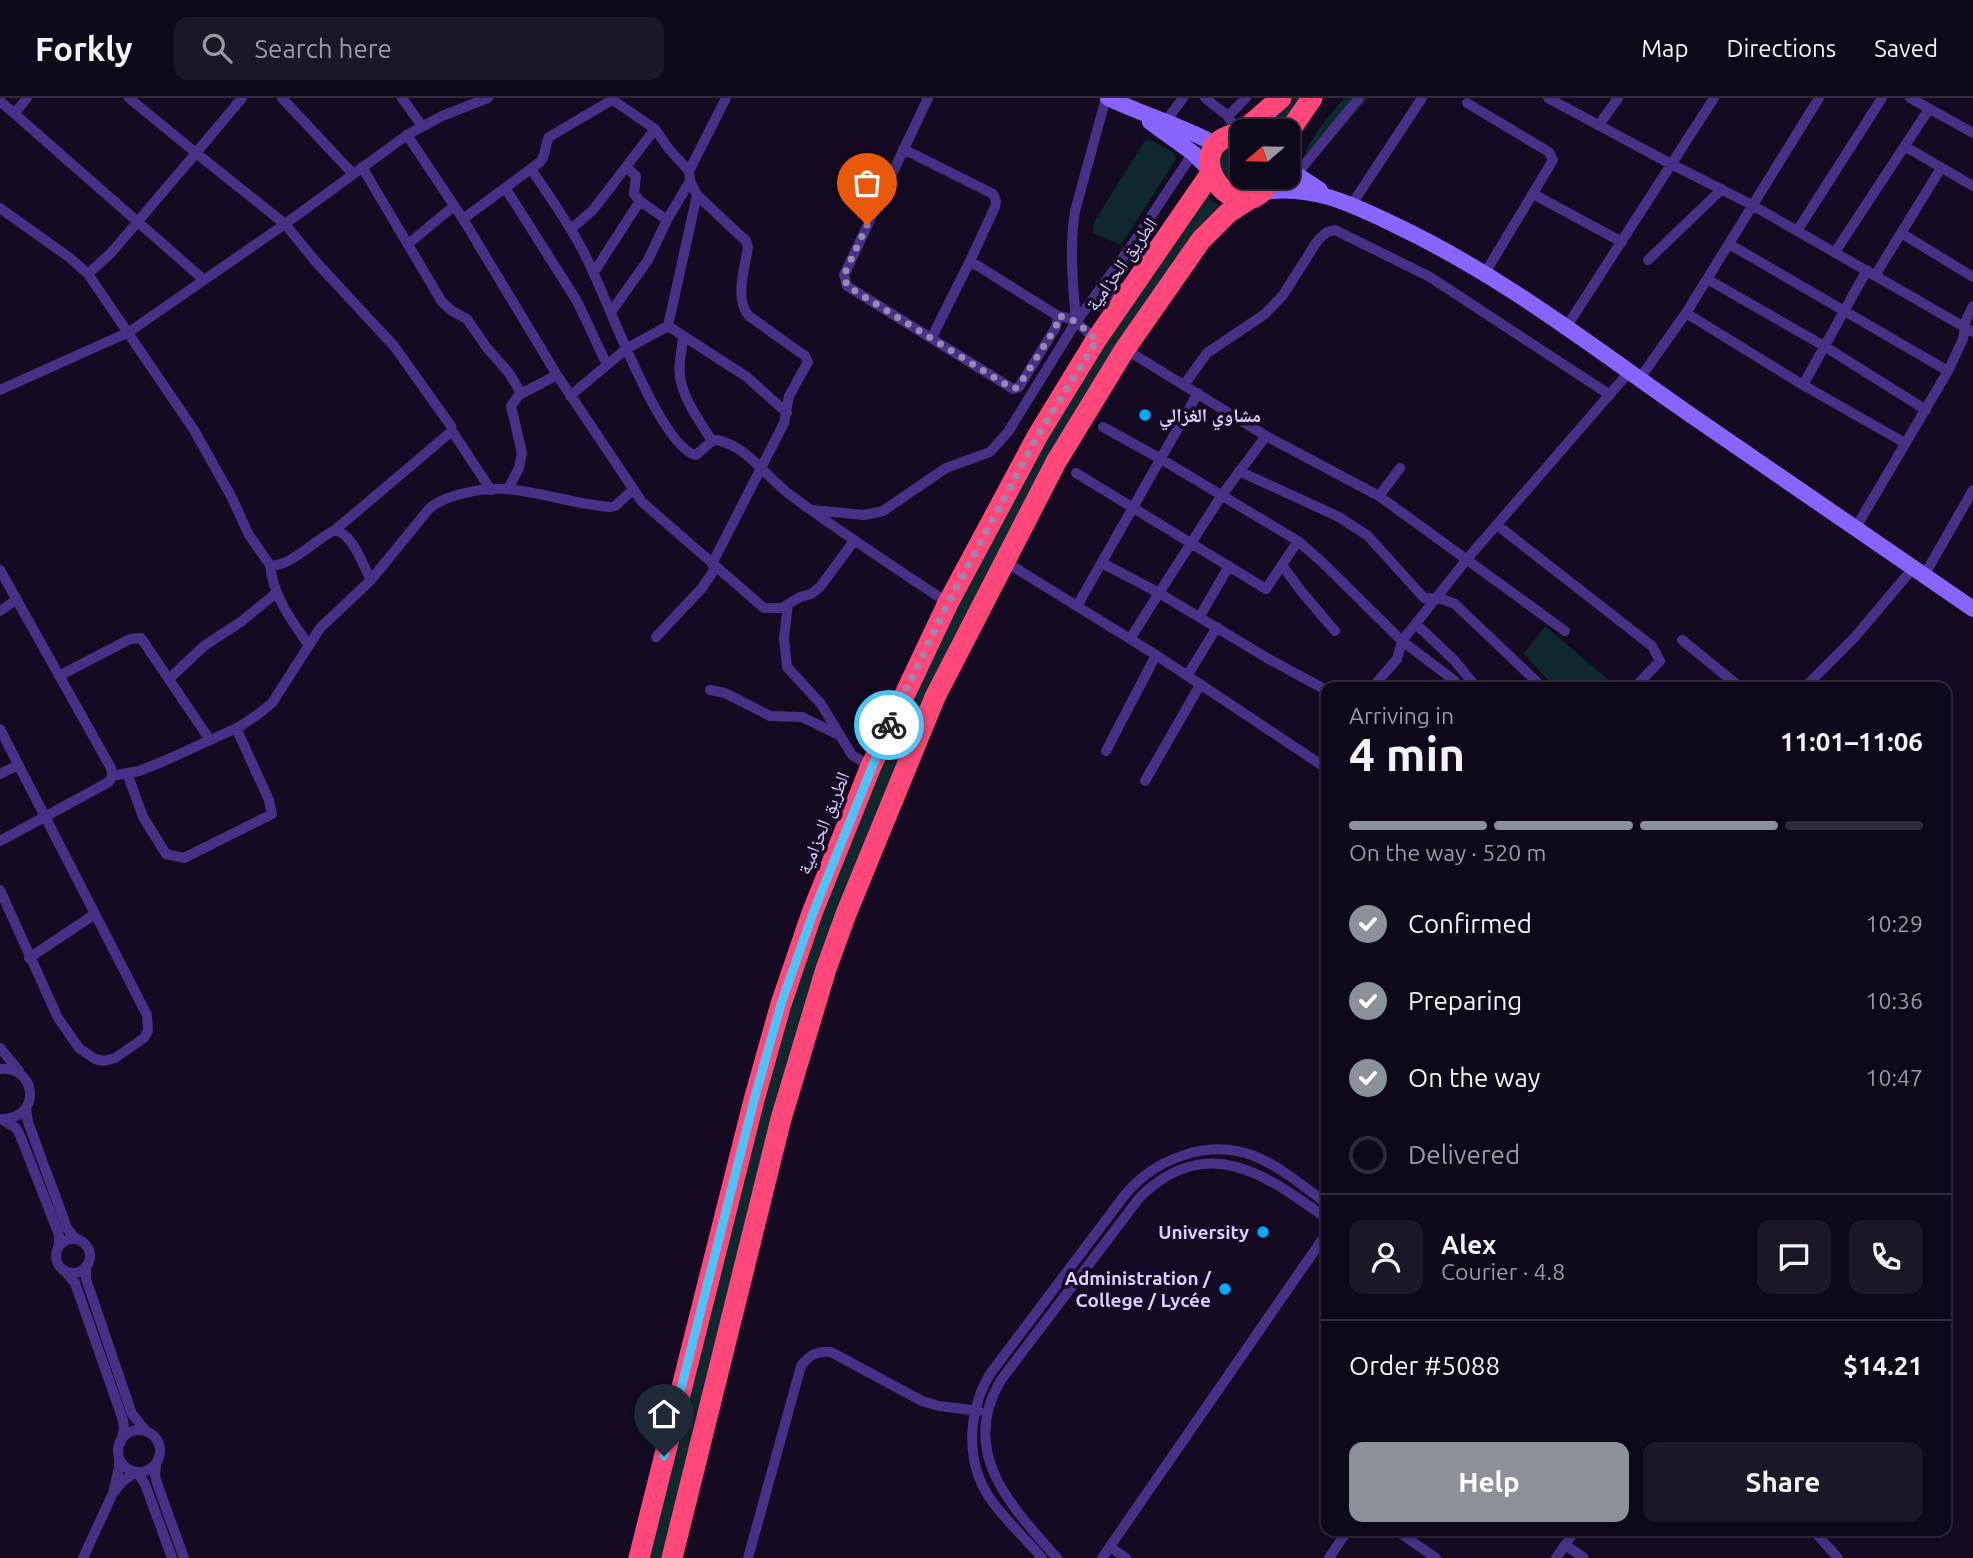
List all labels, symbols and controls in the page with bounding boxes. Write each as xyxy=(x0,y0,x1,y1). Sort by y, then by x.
search box xyxy=(174,17,664,80)
icon: search xyxy=(198,29,236,67)
text: Forkly xyxy=(35,30,132,67)
text: Search here xyxy=(254,34,392,63)
text: Map xyxy=(1641,35,1688,62)
text: Directions xyxy=(1726,35,1836,62)
text: Saved xyxy=(1874,35,1938,62)
north arrow xyxy=(1230,119,1300,189)
map controls xyxy=(1230,119,1300,189)
pin xyxy=(837,153,897,225)
icon: bag xyxy=(848,164,886,202)
street label: الطريق الحزامية xyxy=(1081,213,1162,315)
place label: مشاوي الغزالي xyxy=(1159,404,1261,431)
marker: مشاوي الغزالي xyxy=(1137,407,1153,423)
courier xyxy=(854,690,924,760)
text: Arriving in xyxy=(1349,703,1454,728)
icon: bike xyxy=(870,706,908,744)
text: 11:01–11:06 xyxy=(1780,727,1923,756)
text: 4 min xyxy=(1349,728,1465,780)
street label: الطريق الحزامية xyxy=(792,768,854,878)
text: On the way · 520 m xyxy=(1349,840,1546,865)
icon: check xyxy=(1349,905,1387,943)
text: Confirmed xyxy=(1408,909,1532,938)
text: 10:29 xyxy=(1865,911,1923,936)
icon: check xyxy=(1349,982,1387,1020)
text: Preparing xyxy=(1408,986,1522,1015)
text: 10:36 xyxy=(1865,988,1923,1013)
icon: check xyxy=(1349,1059,1387,1097)
text: On the way xyxy=(1408,1063,1540,1092)
text: 10:47 xyxy=(1865,1065,1923,1090)
text: Delivered xyxy=(1408,1140,1520,1169)
button: person xyxy=(1349,1220,1423,1294)
button: chat xyxy=(1757,1220,1831,1294)
button: phone xyxy=(1849,1220,1923,1294)
place label: University xyxy=(1158,1221,1249,1243)
marker: University xyxy=(1255,1224,1271,1240)
text: Alex xyxy=(1441,1230,1496,1259)
text: Courier · 4.8 xyxy=(1441,1259,1565,1284)
place label: Administration / College / Lycée xyxy=(1065,1267,1212,1311)
marker: Administration / College / Lycée xyxy=(1217,1281,1233,1297)
text: Order #5088 xyxy=(1349,1351,1500,1380)
text: $14.21 xyxy=(1843,1351,1923,1380)
pin xyxy=(634,1384,694,1456)
icon: home xyxy=(645,1395,683,1433)
button: Help xyxy=(1349,1442,1629,1522)
button: Share xyxy=(1643,1442,1923,1522)

